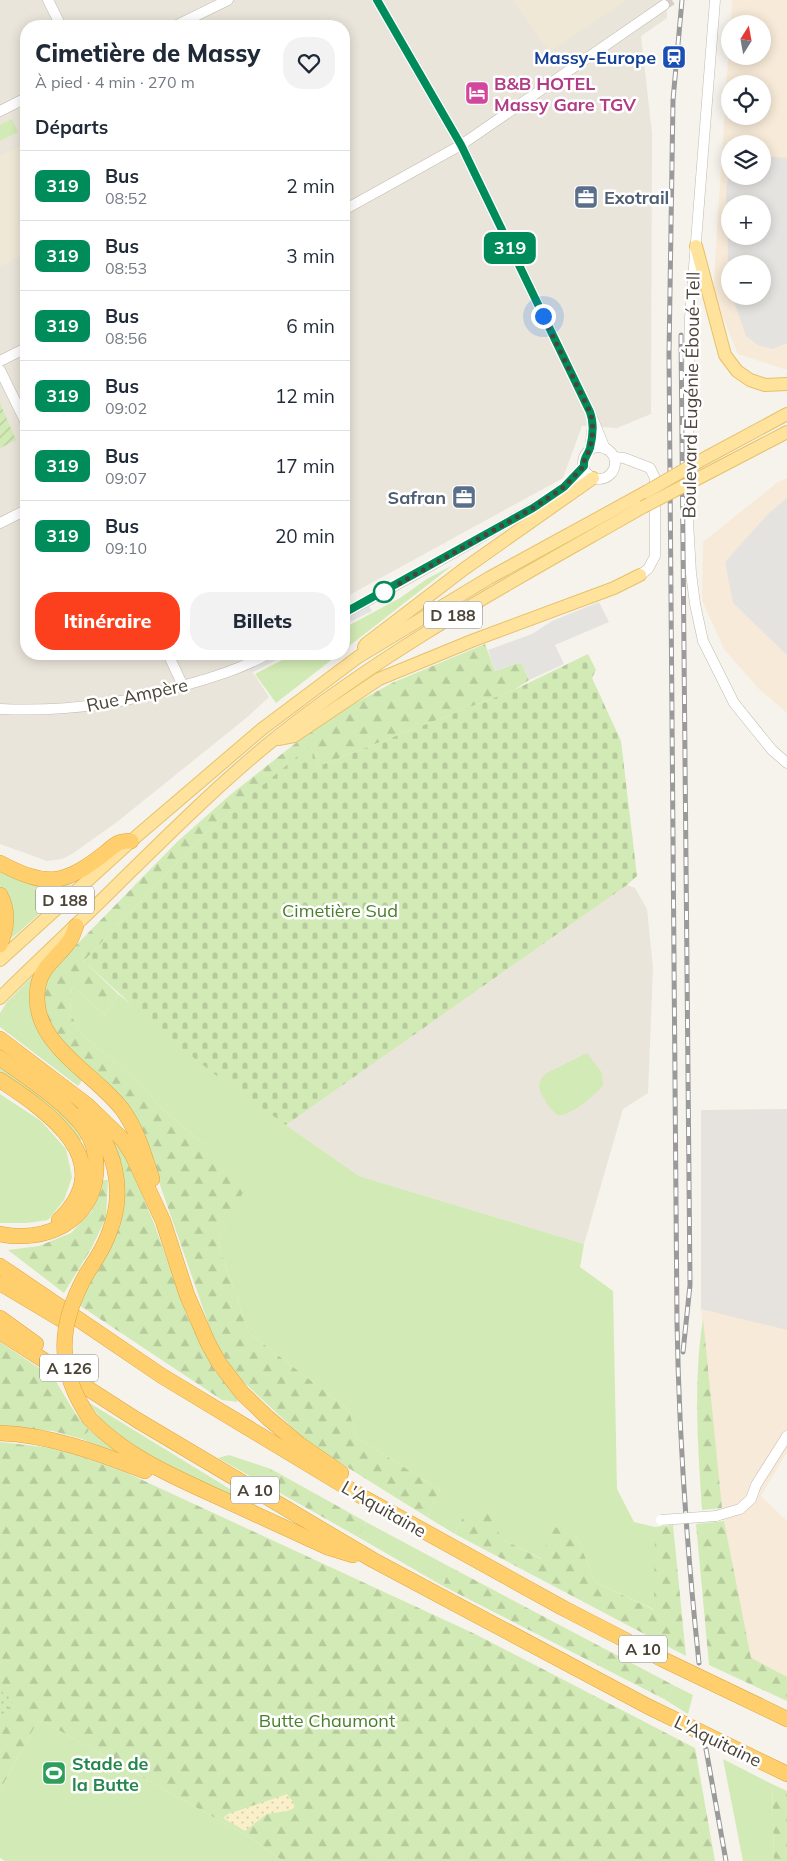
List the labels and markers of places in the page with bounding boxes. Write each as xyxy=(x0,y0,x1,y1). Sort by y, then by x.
station icon: Massy-Europe xyxy=(661,44,687,70)
place label: Massy-Europe xyxy=(534,46,656,69)
place label: B&B HOTEL Massy Gare TGV xyxy=(494,72,637,116)
hotel icon: B&B HOTEL Massy Gare TGV xyxy=(464,80,490,106)
office icon: Exotrail xyxy=(573,184,599,210)
place label: Exotrail xyxy=(604,186,669,209)
office icon: Safran xyxy=(451,484,477,510)
place label: Safran xyxy=(388,486,446,509)
unlabelled marker xyxy=(373,581,395,603)
place label: Stade de la Butte xyxy=(72,1752,149,1796)
sports icon: Stade de la Butte xyxy=(41,1760,67,1786)

